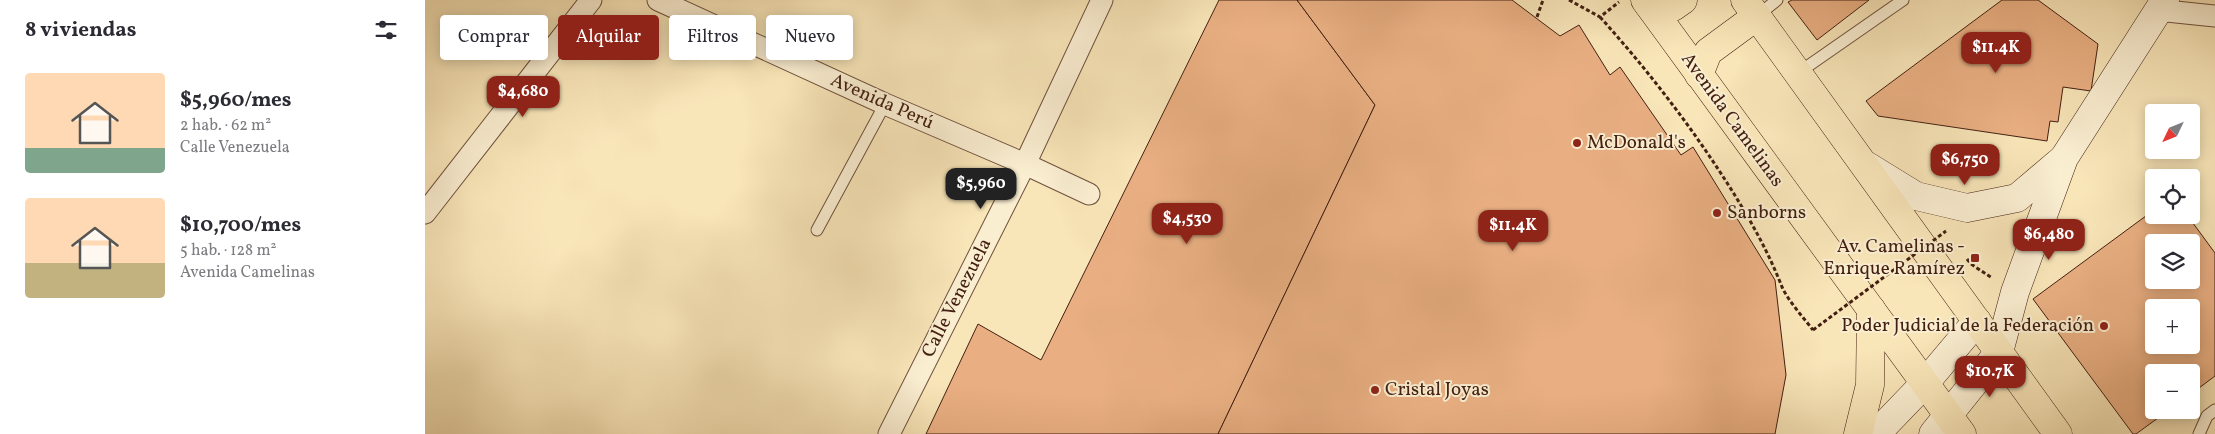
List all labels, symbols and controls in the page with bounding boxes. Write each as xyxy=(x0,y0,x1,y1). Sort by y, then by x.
chip: Comprar xyxy=(440,15,548,60)
chip: Alquilar xyxy=(558,15,659,60)
chip: Filtros xyxy=(669,15,756,60)
chip: Nuevo xyxy=(766,15,853,60)
text: 8 viviendas xyxy=(25,16,136,45)
icon: filters xyxy=(372,16,400,44)
pin: $11.4K xyxy=(1955,32,2037,74)
text: $11.4K xyxy=(1972,37,2020,59)
street label: Avenida Camelinas xyxy=(1674,48,1790,192)
street label: Avenida Perú xyxy=(826,68,938,136)
pin: $4,680 xyxy=(482,76,564,118)
text: $4,680 xyxy=(498,81,548,103)
text: $5,960/mes xyxy=(180,86,292,115)
icon: home xyxy=(65,93,125,153)
north arrow xyxy=(2145,104,2200,159)
map controls xyxy=(2145,104,2200,419)
text: 2 hab. · 62 m² xyxy=(180,115,271,137)
place label: McDonald's xyxy=(1587,130,1686,156)
text: Calle Venezuela xyxy=(180,137,290,159)
marker: McDonald's xyxy=(1571,137,1583,149)
pin: $6,750 xyxy=(1924,144,2006,186)
text: $6,750 xyxy=(1942,149,1988,171)
pin: $5,960 xyxy=(940,168,1022,210)
button: locate xyxy=(2145,169,2200,224)
text: $5,960 xyxy=(956,173,1006,195)
place label: Sanborns xyxy=(1727,200,1806,226)
pin: $4,530 xyxy=(1146,202,1228,245)
marker: Sanborns xyxy=(1711,207,1723,219)
text: $4,530 xyxy=(1163,208,1211,230)
pin: $11.4K xyxy=(1472,210,1554,252)
text: $10,700/mes xyxy=(180,211,301,240)
text: $11.4K xyxy=(1489,215,1537,237)
icon: home xyxy=(65,218,125,278)
pin: $6,480 xyxy=(2008,218,2090,261)
text: $6,480 xyxy=(2024,224,2074,246)
street label: Calle Venezuela xyxy=(916,234,998,362)
place label: Av. Camelinas - Enrique Ramírez xyxy=(1823,234,1965,282)
button: layers xyxy=(2145,234,2200,289)
text: 5 hab. · 128 m² xyxy=(180,240,277,262)
marker: Av. Camelinas - Enrique Ramírez xyxy=(1969,252,1981,264)
text: Avenida Camelinas xyxy=(180,262,315,284)
button: + xyxy=(2145,299,2200,354)
place label: Poder Judicial de la Federación xyxy=(1841,313,2094,339)
marker: Poder Judicial de la Federación xyxy=(2098,320,2110,332)
pin: $10.7K xyxy=(1949,356,2031,398)
text: $10.7K xyxy=(1966,361,2014,383)
button: − xyxy=(2145,364,2200,419)
place label: Cristal Joyas xyxy=(1385,377,1489,403)
marker: Cristal Joyas xyxy=(1369,384,1381,396)

